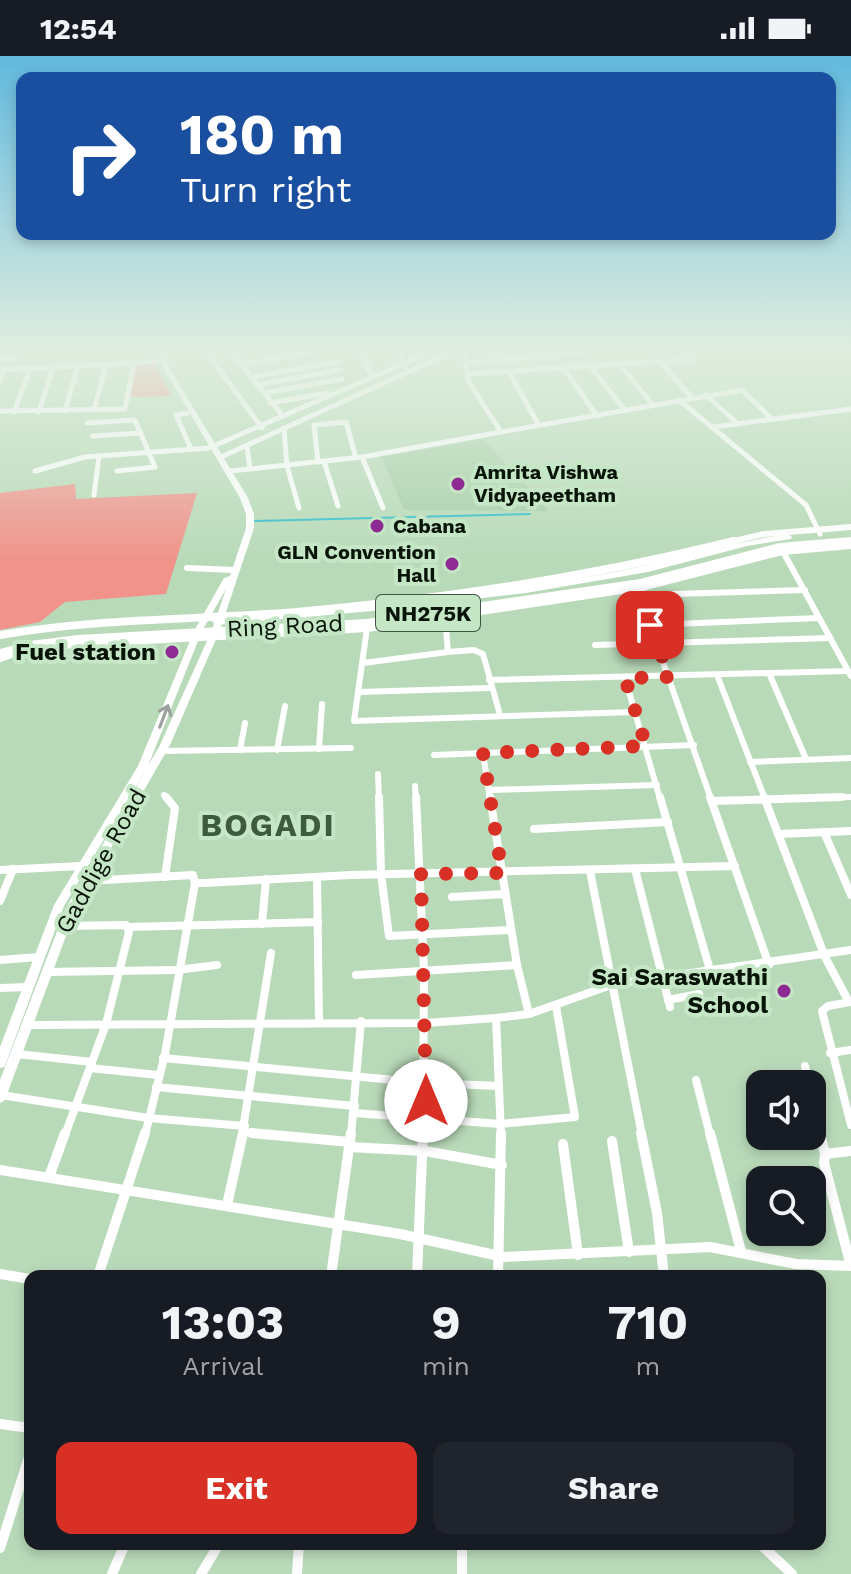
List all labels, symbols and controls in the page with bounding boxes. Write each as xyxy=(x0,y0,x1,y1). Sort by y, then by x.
text: 12:54 xyxy=(40,11,117,46)
text: 180 m xyxy=(180,102,344,168)
icon: right xyxy=(48,104,152,208)
text: Turn right xyxy=(180,169,351,211)
place label: Amrita Vishwa Vidyapeetham xyxy=(474,460,619,507)
marker: Amrita Vishwa Vidyapeetham xyxy=(449,475,467,493)
place label: Cabana xyxy=(393,514,467,538)
marker: Cabana xyxy=(368,517,386,535)
place label: GLN Convention Hall xyxy=(277,540,436,587)
marker: GLN Convention Hall xyxy=(443,555,461,573)
pin xyxy=(616,591,684,659)
road number: NH275K xyxy=(376,595,480,631)
icon: arrive xyxy=(628,603,672,647)
street label: Ring Road xyxy=(226,609,344,643)
place label: Fuel station xyxy=(15,638,156,666)
marker: Fuel station xyxy=(163,643,181,661)
one-way arrow xyxy=(158,704,172,729)
street label: Gaddige Road xyxy=(50,784,152,938)
district label: BOGADI xyxy=(200,806,336,844)
place label: Sai Saraswathi School xyxy=(591,963,768,1019)
marker: Sai Saraswathi School xyxy=(775,982,793,1000)
position arrow xyxy=(384,1059,468,1143)
map controls xyxy=(746,1070,826,1246)
button: sound xyxy=(746,1070,826,1150)
button: search xyxy=(746,1166,826,1246)
text: 13:03 xyxy=(162,1294,284,1351)
text: 9 xyxy=(431,1294,461,1351)
text: 710 xyxy=(608,1294,688,1351)
text: Arrival xyxy=(182,1351,264,1381)
text: min xyxy=(422,1351,470,1381)
text: m xyxy=(636,1351,660,1381)
button: Exit xyxy=(56,1442,417,1534)
button: Share xyxy=(433,1442,794,1534)

